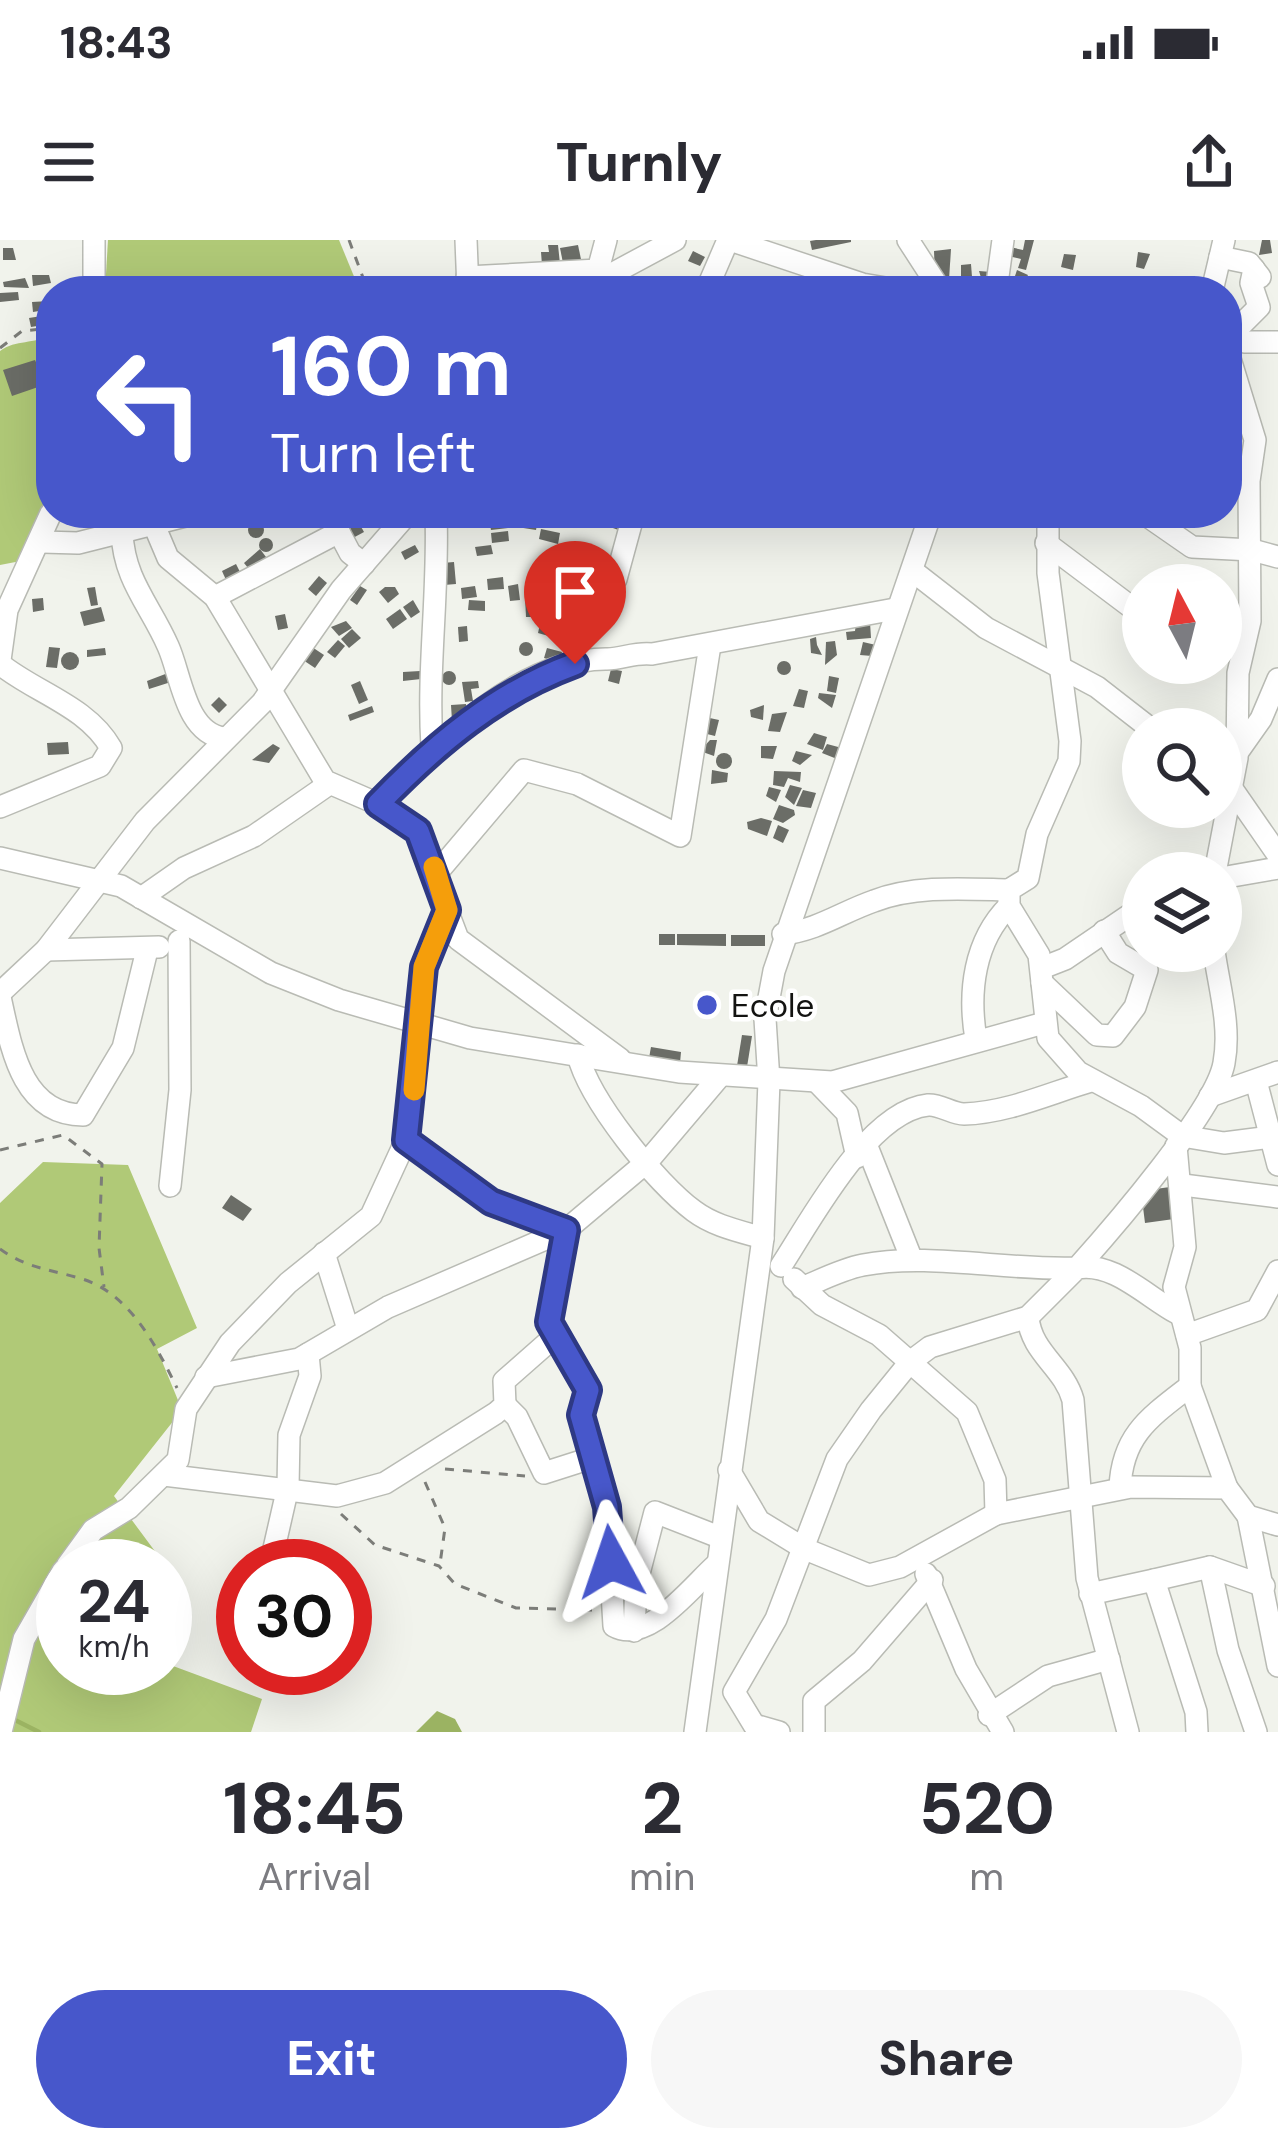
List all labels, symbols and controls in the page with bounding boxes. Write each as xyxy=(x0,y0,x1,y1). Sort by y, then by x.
text: 18:43 xyxy=(60,13,173,72)
text: Turnly xyxy=(556,127,722,198)
icon: menu xyxy=(36,129,102,195)
icon: share xyxy=(1176,129,1242,195)
text: 160 m xyxy=(270,312,512,421)
icon: left xyxy=(72,324,228,480)
text: Turn left xyxy=(270,418,476,489)
pin xyxy=(524,541,626,664)
icon: arrive xyxy=(542,559,608,625)
north arrow xyxy=(1122,564,1242,684)
map controls xyxy=(1122,564,1242,972)
button: search xyxy=(1122,708,1242,828)
button: layers xyxy=(1122,852,1242,972)
place label: Ecole xyxy=(731,984,814,1027)
marker: Ecole xyxy=(694,992,720,1018)
position arrow xyxy=(548,1499,674,1625)
speed limit sign: 30 xyxy=(216,1539,372,1695)
text: 24 xyxy=(77,1562,151,1641)
text: km/h xyxy=(79,1627,149,1666)
text: 18:45 xyxy=(223,1762,406,1855)
text: 2 xyxy=(641,1762,683,1855)
text: 520 xyxy=(918,1762,1055,1855)
text: Arrival xyxy=(258,1851,371,1902)
text: min xyxy=(629,1851,695,1902)
text: m xyxy=(969,1851,1004,1902)
button: Exit xyxy=(36,1990,627,2128)
button: Share xyxy=(651,1990,1242,2128)

